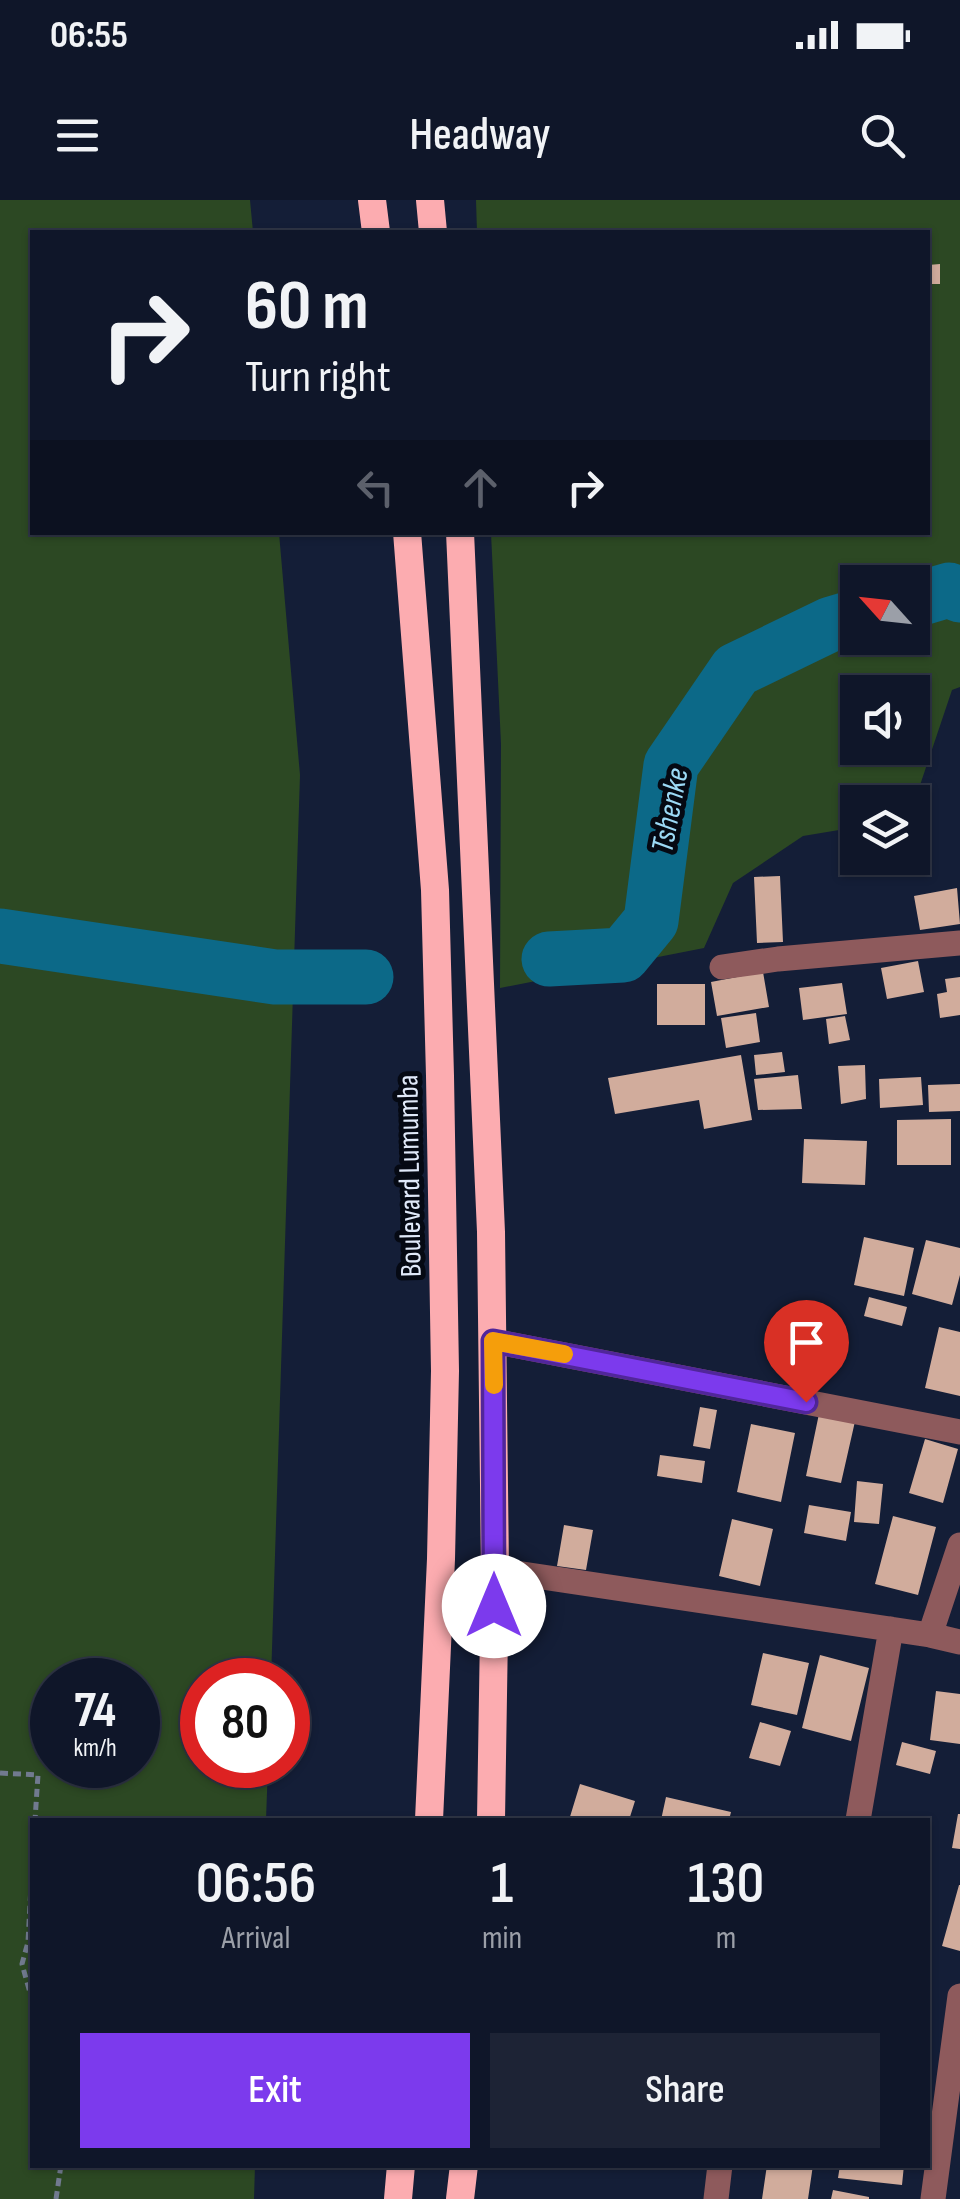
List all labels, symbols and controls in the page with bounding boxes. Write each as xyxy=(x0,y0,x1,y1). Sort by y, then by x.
text: 06:55 xyxy=(50,13,128,58)
icon: menu xyxy=(50,108,105,163)
text: Headway xyxy=(409,108,551,163)
icon: search xyxy=(855,108,910,163)
text: 60 m xyxy=(245,265,369,349)
icon: right xyxy=(80,270,210,400)
text: Turn right xyxy=(245,350,391,405)
icon: left xyxy=(348,460,403,515)
icon: ahead xyxy=(453,460,508,515)
icon: right xyxy=(558,460,613,515)
north arrow xyxy=(840,565,930,655)
map controls xyxy=(840,565,930,875)
button: sound xyxy=(840,675,930,765)
water label: Tshenke xyxy=(643,765,698,856)
button: layers xyxy=(840,785,930,875)
street label: Boulevard Lumumba xyxy=(390,1074,430,1278)
pin xyxy=(764,1300,849,1403)
icon: arrive xyxy=(779,1315,834,1370)
position arrow xyxy=(442,1554,546,1658)
speed limit sign: 80 xyxy=(180,1658,310,1788)
text: 74 xyxy=(74,1681,116,1741)
text: km/h xyxy=(73,1733,117,1764)
text: 06:56 xyxy=(196,1848,316,1920)
text: 1 xyxy=(491,1848,513,1920)
text: 130 xyxy=(688,1848,764,1920)
text: Arrival xyxy=(222,1919,290,1958)
text: min xyxy=(482,1919,522,1958)
text: m xyxy=(716,1919,736,1958)
button: Exit xyxy=(80,2033,470,2148)
button: Share xyxy=(490,2033,880,2148)

